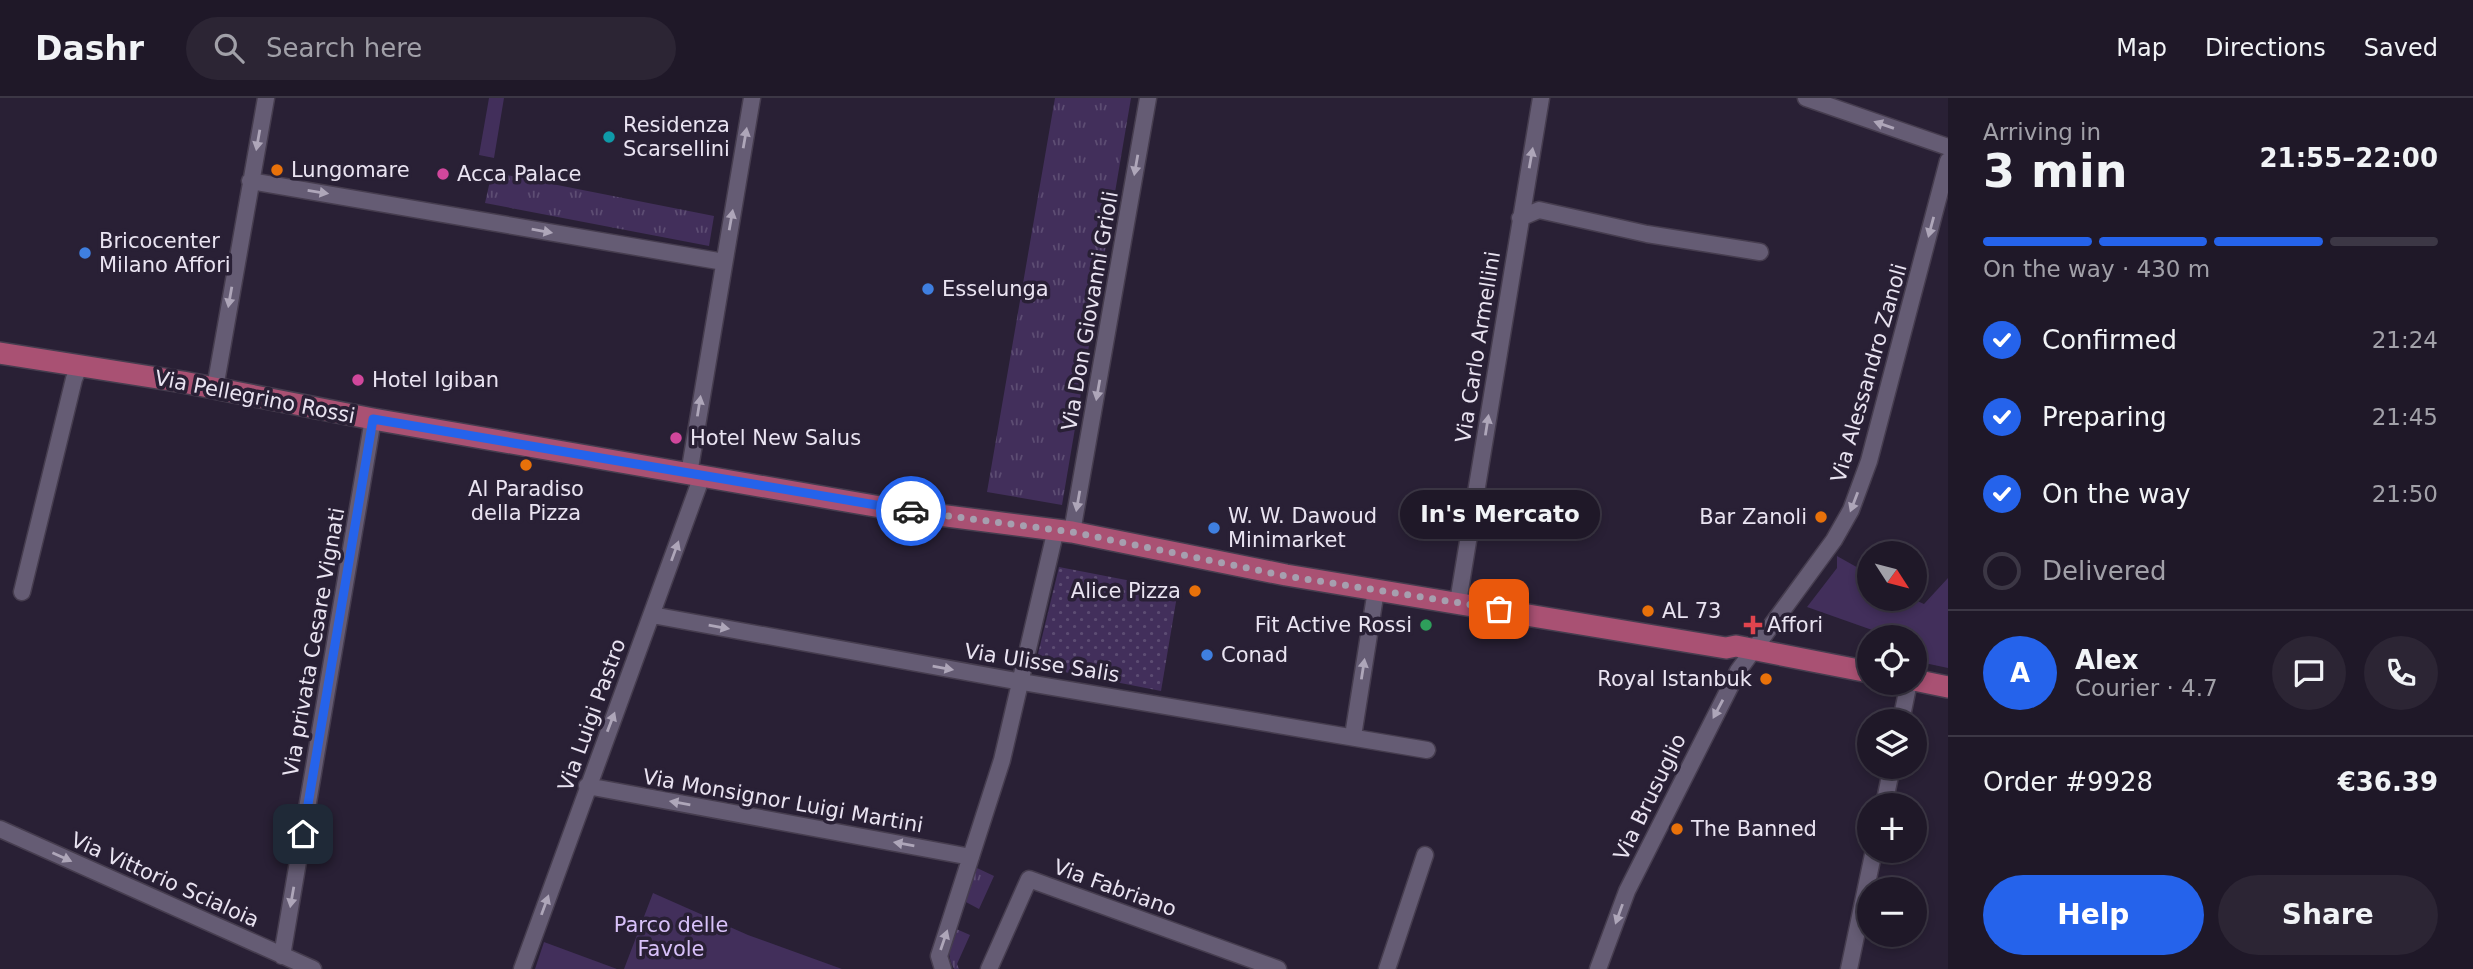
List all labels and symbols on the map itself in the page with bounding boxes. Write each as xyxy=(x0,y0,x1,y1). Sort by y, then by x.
place label: Residenza Scarsellini xyxy=(623,113,730,161)
one-way arrow xyxy=(1873,119,1894,130)
one-way arrow xyxy=(740,127,751,149)
one-way arrow xyxy=(252,129,263,151)
marker: Residenza Scarsellini xyxy=(601,129,617,145)
one-way arrow xyxy=(1526,147,1537,169)
one-way arrow xyxy=(1130,154,1141,176)
place label: Lungomare xyxy=(291,158,410,182)
marker: Lungomare xyxy=(269,162,285,178)
place label: Acca Palace xyxy=(457,162,581,186)
marker: Acca Palace xyxy=(435,166,451,182)
one-way arrow xyxy=(307,187,329,198)
street label: Via Don Giovanni Grioli xyxy=(1057,189,1123,433)
one-way arrow xyxy=(726,209,737,231)
one-way arrow xyxy=(1925,217,1936,239)
one-way arrow xyxy=(531,226,553,237)
place label: Bricocenter Milano Affori xyxy=(99,229,231,277)
marker: Bricocenter Milano Affori xyxy=(77,245,93,261)
street label: Via Carlo Armellini xyxy=(1451,250,1505,444)
street label: Via Alessandro Zanoli xyxy=(1826,261,1912,485)
place label: Esselunga xyxy=(942,277,1049,301)
marker: Esselunga xyxy=(920,281,936,297)
one-way arrow xyxy=(224,286,235,308)
street label: Via Pellegrino Rossi xyxy=(153,366,357,428)
place label: Hotel Igiban xyxy=(372,368,499,392)
marker: Hotel Igiban xyxy=(350,372,366,388)
one-way arrow xyxy=(1092,379,1103,401)
one-way arrow xyxy=(694,395,705,417)
one-way arrow xyxy=(1482,414,1493,436)
place label: Hotel New Salus xyxy=(690,426,861,450)
marker: Hotel New Salus xyxy=(668,430,684,446)
marker: Al Paradiso della Pizza xyxy=(518,457,534,473)
courier xyxy=(876,476,946,546)
place label: Al Paradiso della Pizza xyxy=(468,477,584,525)
one-way arrow xyxy=(1072,490,1083,512)
callout: In's Mercato xyxy=(1399,490,1599,539)
one-way arrow xyxy=(1849,491,1860,512)
place label: W. W. Dawoud Minimarket xyxy=(1228,504,1377,552)
place label: Bar Zanoli xyxy=(1699,505,1807,529)
street label: Via privata Cesare Vignati xyxy=(279,506,349,778)
marker: Bar Zanoli xyxy=(1813,509,1829,525)
marker: W. W. Dawoud Minimarket xyxy=(1206,520,1222,536)
one-way arrow xyxy=(670,540,681,561)
north arrow xyxy=(1857,541,1927,611)
place label: Alice Pizza xyxy=(1071,579,1181,603)
pin xyxy=(1469,579,1529,639)
marker: Alice Pizza xyxy=(1187,583,1203,599)
place label: AL 73 xyxy=(1662,599,1721,623)
marker: AL 73 xyxy=(1640,603,1656,619)
place label: Fit Active Rossi xyxy=(1255,613,1412,637)
place label: Affori xyxy=(1767,613,1823,637)
marker: Fit Active Rossi xyxy=(1418,617,1434,633)
marker: Affori xyxy=(1745,617,1761,633)
one-way arrow xyxy=(708,622,730,633)
street label: Via Luigi Pastro xyxy=(553,636,631,794)
street label: Via Ulisse Salis xyxy=(963,639,1121,687)
place label: Conad xyxy=(1221,643,1288,667)
marker: Conad xyxy=(1199,647,1215,663)
one-way arrow xyxy=(1358,658,1369,680)
one-way arrow xyxy=(932,663,954,674)
place label: Royal Istanbuk xyxy=(1597,667,1753,691)
marker: Royal Istanbuk xyxy=(1758,671,1774,687)
one-way arrow xyxy=(1712,699,1724,719)
one-way arrow xyxy=(606,712,617,733)
street label: Via Brusuglio xyxy=(1609,730,1691,864)
street label: Via Monsignor Luigi Martini xyxy=(641,764,925,838)
one-way arrow xyxy=(669,797,691,808)
pin xyxy=(273,804,333,864)
place label: The Banned xyxy=(1690,817,1817,841)
marker: The Banned xyxy=(1669,821,1685,837)
street label: Via Vittorio Scialoia xyxy=(67,828,263,932)
one-way arrow xyxy=(893,838,915,849)
one-way arrow xyxy=(52,851,72,863)
street label: Via Fabriano xyxy=(1050,855,1180,921)
one-way arrow xyxy=(286,886,297,908)
one-way arrow xyxy=(540,894,551,915)
one-way arrow xyxy=(1613,903,1624,924)
park label: Parco delle Favole xyxy=(614,913,728,961)
one-way arrow xyxy=(939,930,950,951)

